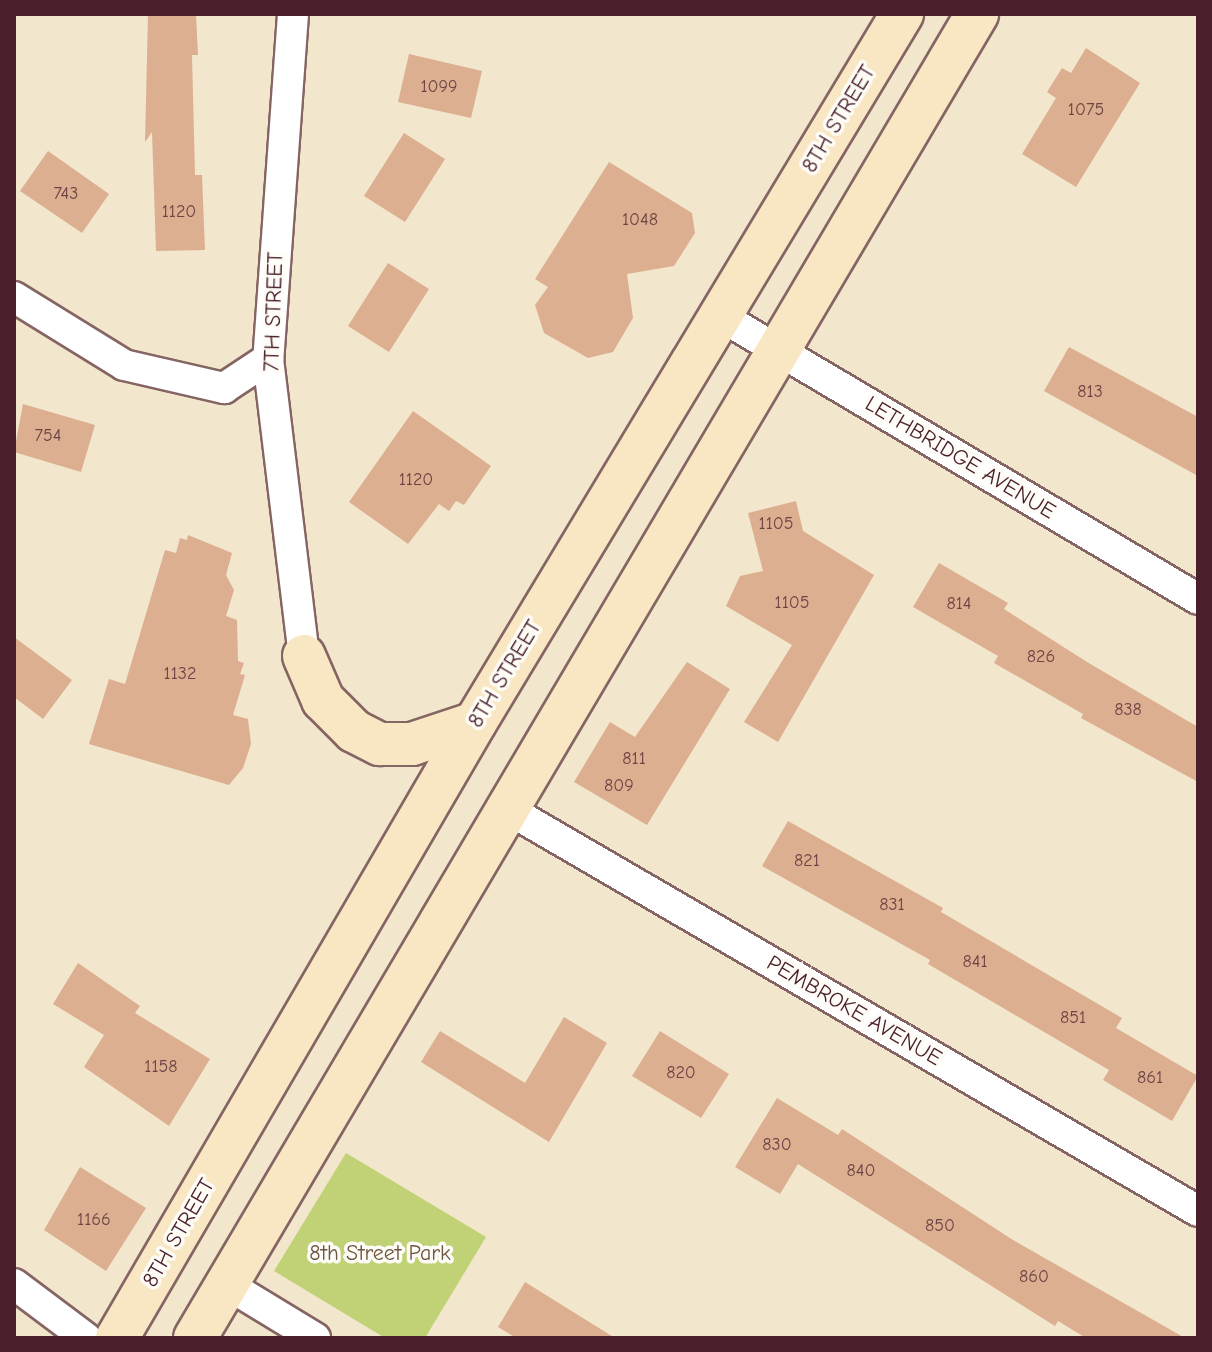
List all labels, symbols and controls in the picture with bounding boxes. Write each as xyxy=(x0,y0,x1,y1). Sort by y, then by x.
street label: 8TH STREET xyxy=(797,60,881,178)
house number: 1099 xyxy=(420,76,458,98)
house number: 1075 xyxy=(1068,99,1104,121)
house number: 743 xyxy=(54,183,78,205)
house number: 1120 xyxy=(162,201,196,223)
house number: 1048 xyxy=(622,209,658,231)
street label: 7TH STREET xyxy=(259,252,289,372)
house number: 813 xyxy=(1077,381,1103,403)
street label: LETHBRIDGE AVENUE xyxy=(860,391,1060,525)
house number: 754 xyxy=(35,425,61,447)
house number: 1120 xyxy=(399,469,433,491)
house number: 1105 xyxy=(759,513,793,535)
house number: 1105 xyxy=(775,592,809,614)
house number: 814 xyxy=(946,593,972,615)
street label: 8TH STREET xyxy=(463,615,547,733)
house number: 826 xyxy=(1027,646,1055,668)
house number: 1132 xyxy=(164,663,196,685)
house number: 838 xyxy=(1114,699,1142,721)
house number: 811 xyxy=(622,748,646,770)
house number: 809 xyxy=(604,775,634,797)
house number: 821 xyxy=(794,850,820,872)
house number: 831 xyxy=(879,894,905,916)
street label: PEMBROKE AVENUE xyxy=(762,950,946,1072)
house number: 841 xyxy=(962,951,988,973)
house number: 851 xyxy=(1060,1007,1086,1029)
house number: 1158 xyxy=(144,1056,178,1078)
house number: 820 xyxy=(666,1062,696,1084)
house number: 861 xyxy=(1137,1067,1163,1089)
house number: 830 xyxy=(762,1134,792,1156)
house number: 840 xyxy=(847,1160,875,1182)
street label: 8TH STREET xyxy=(137,1174,221,1292)
house number: 1166 xyxy=(77,1209,111,1231)
house number: 850 xyxy=(925,1215,955,1237)
park label: 8th Street Park xyxy=(309,1241,451,1267)
house number: 860 xyxy=(1019,1266,1049,1288)

